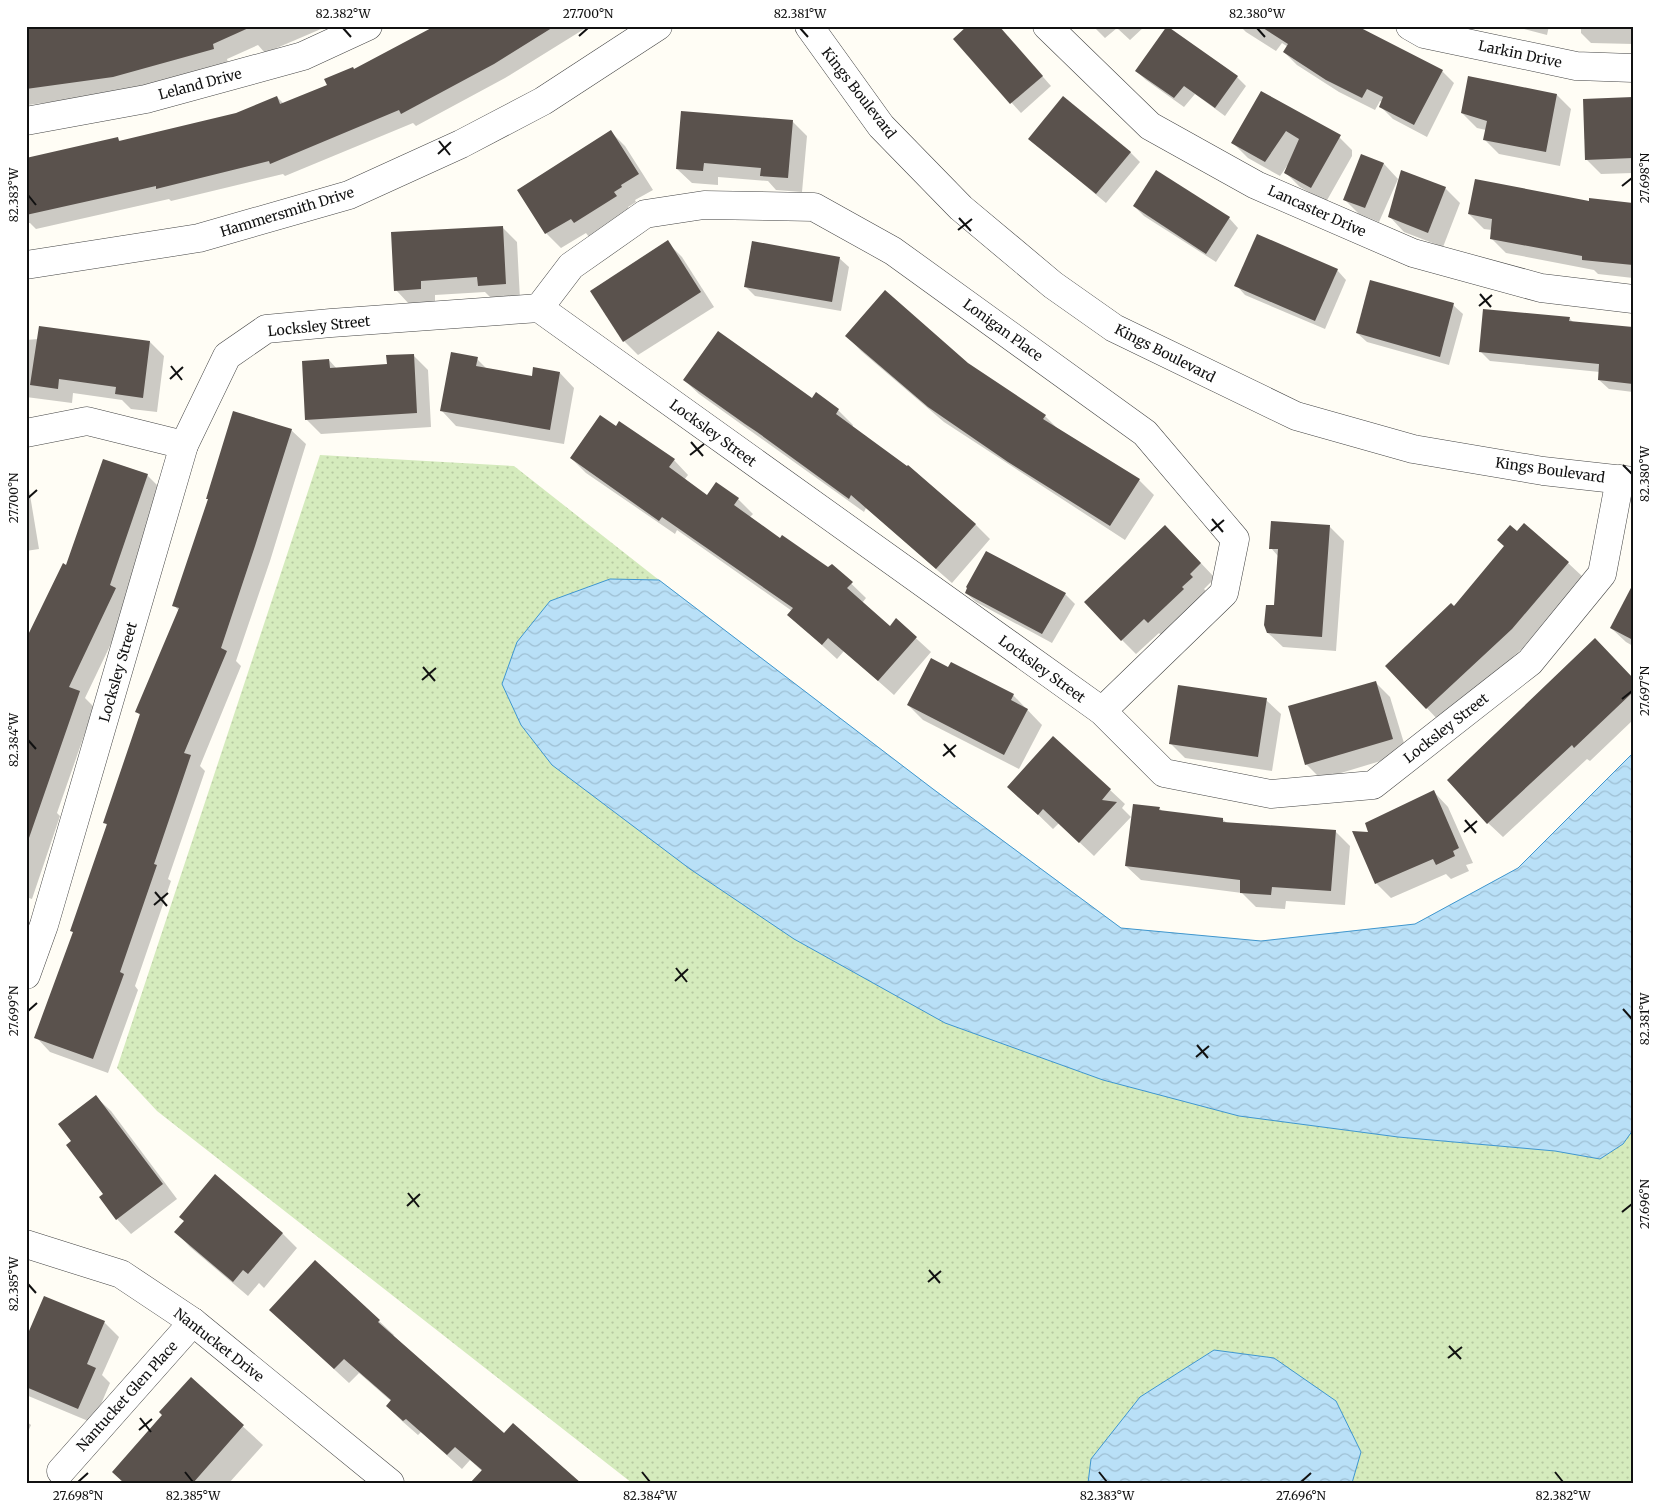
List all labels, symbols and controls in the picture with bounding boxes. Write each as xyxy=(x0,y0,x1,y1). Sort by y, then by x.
text: 82.382°W xyxy=(316,6,371,21)
text: 27.700°N xyxy=(563,6,614,21)
text: 82.381°W xyxy=(774,6,827,21)
text: 82.380°W xyxy=(1229,6,1286,21)
street label: Larkin Drive xyxy=(1477,36,1563,72)
street label: Kings Boulevard xyxy=(818,44,900,142)
street label: Leland Drive xyxy=(156,64,244,104)
text: 27.698°N xyxy=(1637,152,1652,203)
text: 82.383°W xyxy=(6,167,21,222)
street label: Lancaster Drive xyxy=(1265,181,1369,241)
street label: Hammersmith Drive xyxy=(218,183,356,241)
street label: Lonigan Place xyxy=(960,295,1046,365)
street label: Locksley Street xyxy=(267,312,372,340)
street label: Kings Boulevard xyxy=(1112,320,1219,386)
street label: Locksley Street xyxy=(666,395,760,471)
text: 82.380°W xyxy=(1637,445,1652,502)
street label: Kings Boulevard xyxy=(1494,453,1606,487)
text: 27.700°N xyxy=(6,472,21,523)
street label: Locksley Street xyxy=(95,619,141,724)
street label: Locksley Street xyxy=(995,631,1089,707)
text: 27.697°N xyxy=(1637,665,1652,716)
street label: Locksley Street xyxy=(1400,689,1493,767)
text: 82.384°W xyxy=(6,712,21,767)
text: 27.699°N xyxy=(6,985,21,1036)
text: 82.381°W xyxy=(1637,992,1652,1045)
text: 27.696°N xyxy=(1637,1178,1652,1229)
text: 82.385°W xyxy=(6,1256,21,1311)
street label: Nantucket Drive xyxy=(170,1304,268,1386)
street label: Nantucket Glen Place xyxy=(73,1337,181,1455)
text: 27.698°N xyxy=(53,1488,104,1503)
text: 82.385°W xyxy=(166,1488,221,1503)
text: 82.384°W xyxy=(623,1488,678,1503)
text: 82.383°W xyxy=(1080,1488,1135,1503)
text: 27.696°N xyxy=(1276,1488,1327,1503)
text: 82.382°W xyxy=(1536,1488,1591,1503)

